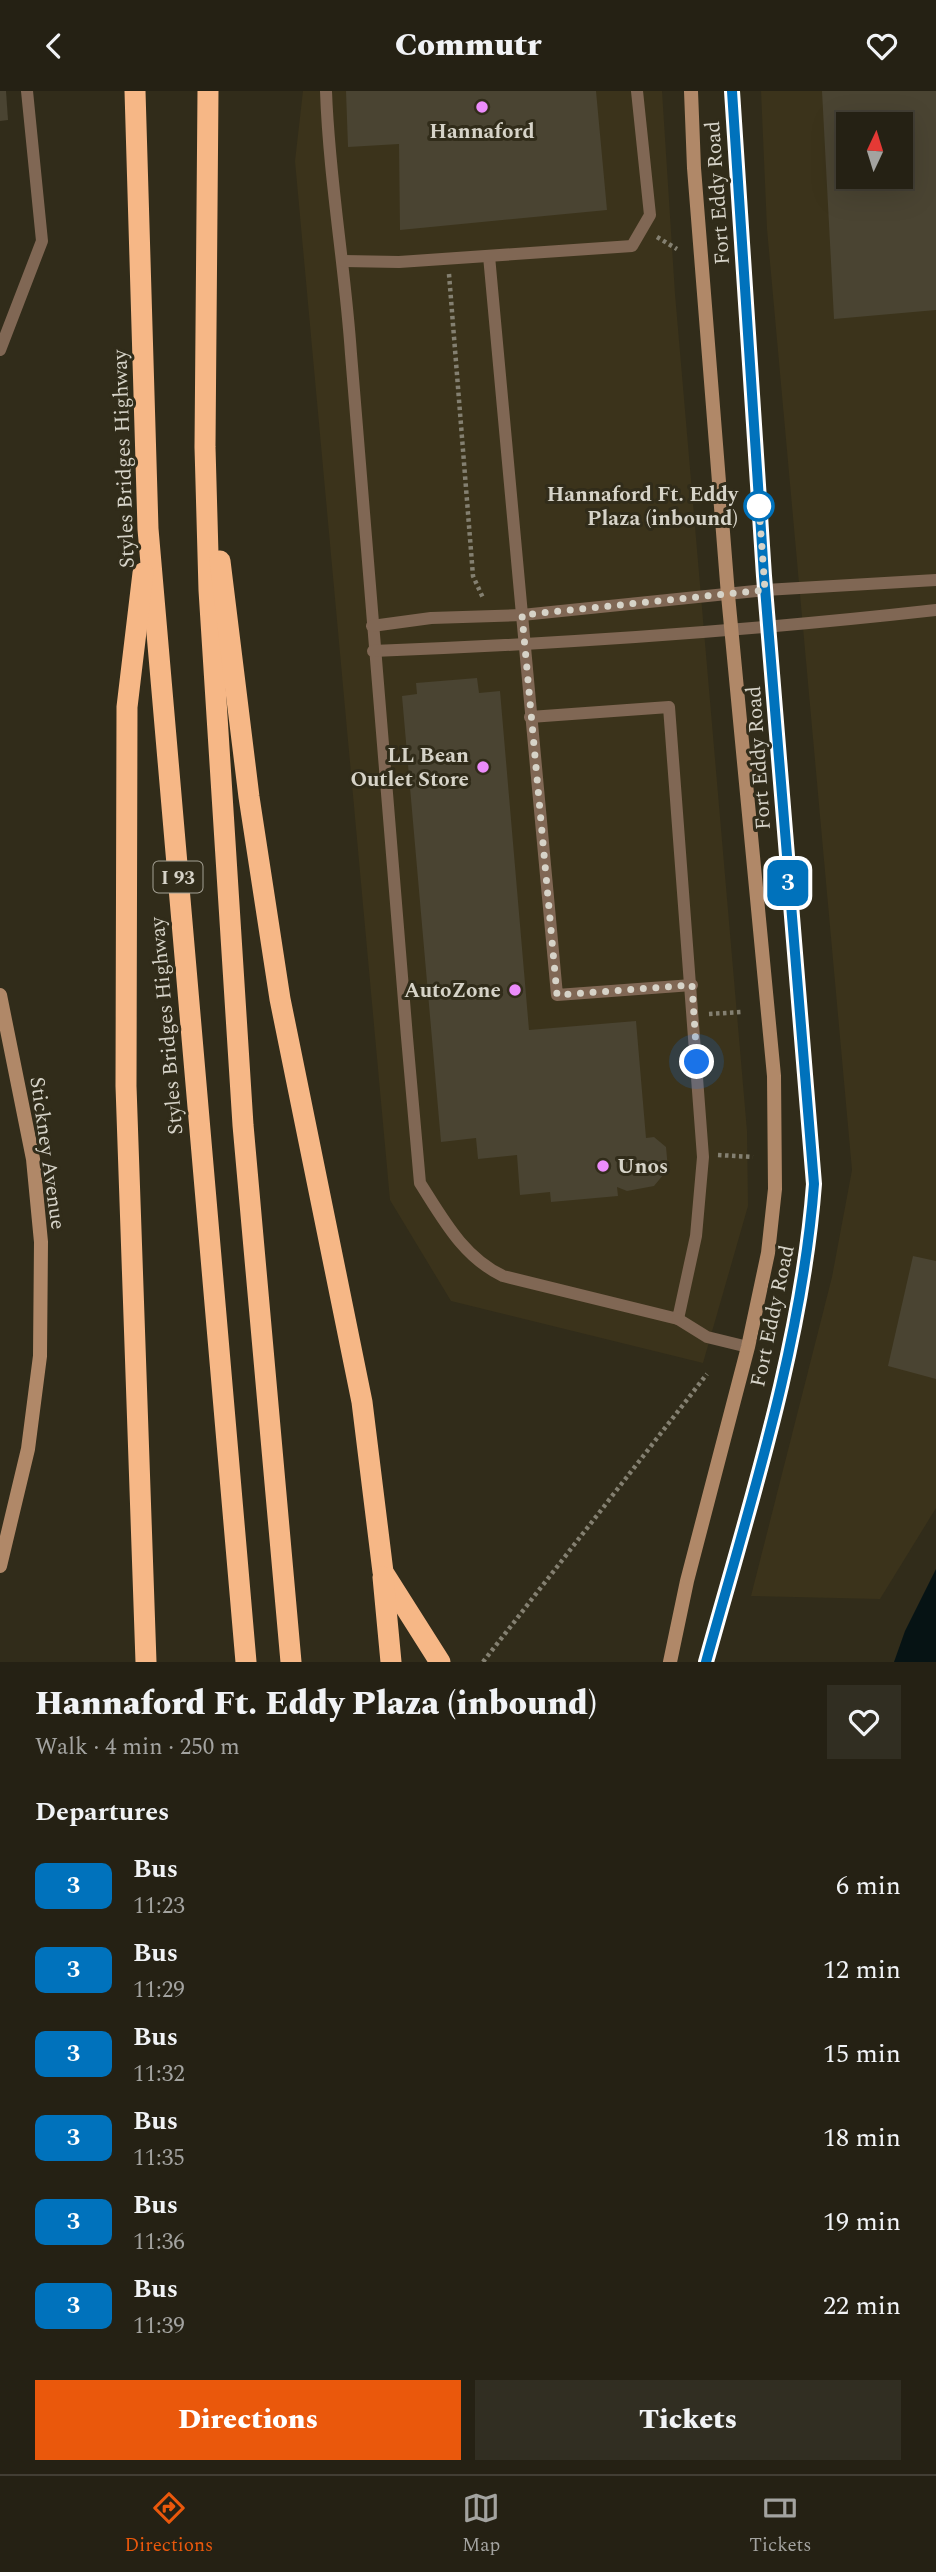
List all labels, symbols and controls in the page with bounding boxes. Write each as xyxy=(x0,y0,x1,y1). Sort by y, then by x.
text: Commutr xyxy=(395,21,541,70)
icon: back xyxy=(35,27,73,65)
icon: heart xyxy=(863,27,901,65)
marker: Hannaford xyxy=(474,99,490,115)
north arrow xyxy=(836,112,914,189)
map controls xyxy=(836,112,913,189)
place label: Hannaford xyxy=(429,116,535,148)
street label: Fort Eddy Road xyxy=(697,120,739,266)
street label: Styles Bridges Highway xyxy=(104,348,144,569)
place label: Hannaford Ft. Eddy Plaza (inbound) xyxy=(547,479,739,535)
marker: Hannaford Ft. Eddy Plaza (inbound) xyxy=(744,491,774,521)
street label: Fort Eddy Road xyxy=(738,685,780,831)
place label: LL Bean Outlet Store xyxy=(350,740,469,796)
marker: LL Bean Outlet Store xyxy=(475,759,491,775)
line badge: 3 xyxy=(765,860,811,906)
road number: I 93 xyxy=(154,862,202,893)
text: 3 xyxy=(781,865,795,901)
street label: Styles Bridges Highway xyxy=(141,915,192,1136)
place label: AutoZone xyxy=(404,975,501,1007)
marker: AutoZone xyxy=(507,982,523,998)
your location xyxy=(679,1044,714,1079)
street label: Stickney Avenue xyxy=(20,1075,74,1232)
place label: Unos xyxy=(617,1151,668,1183)
marker: Unos xyxy=(595,1158,611,1174)
street label: Fort Eddy Road xyxy=(742,1242,804,1390)
text: Hannaford Ft. Eddy Plaza (inbound) xyxy=(35,1679,597,1729)
button: heart xyxy=(827,1685,901,1759)
text: Walk · 4 min · 250 m xyxy=(35,1730,240,1765)
text: Departures xyxy=(35,1792,169,1832)
text: Bus xyxy=(133,1849,178,1889)
text: 6 min xyxy=(836,1866,901,1906)
text: 3 xyxy=(67,1868,80,1904)
text: 11:23 xyxy=(133,1889,185,1924)
text: Bus xyxy=(133,1933,178,1973)
text: 12 min xyxy=(823,1950,901,1990)
text: 3 xyxy=(67,1952,80,1988)
text: 11:29 xyxy=(133,1973,185,2008)
text: Bus xyxy=(133,2017,178,2057)
text: 15 min xyxy=(823,2034,901,2074)
text: 3 xyxy=(67,2036,80,2072)
text: 11:32 xyxy=(133,2057,185,2092)
text: Bus xyxy=(133,2101,178,2141)
text: 18 min xyxy=(823,2118,901,2158)
text: 3 xyxy=(67,2120,80,2156)
text: 11:35 xyxy=(133,2141,185,2176)
text: Bus xyxy=(133,2185,178,2225)
text: 19 min xyxy=(823,2202,901,2242)
text: 3 xyxy=(67,2204,80,2240)
text: 11:36 xyxy=(133,2225,185,2260)
text: Bus xyxy=(133,2269,178,2309)
text: 22 min xyxy=(823,2286,901,2326)
text: 3 xyxy=(67,2288,80,2324)
text: 11:39 xyxy=(133,2309,185,2344)
button: Directions xyxy=(35,2380,461,2460)
button: Tickets xyxy=(475,2380,901,2460)
tab: Directions xyxy=(124,2489,213,2560)
tab: Map xyxy=(462,2489,500,2560)
tab: Tickets xyxy=(749,2489,812,2560)

